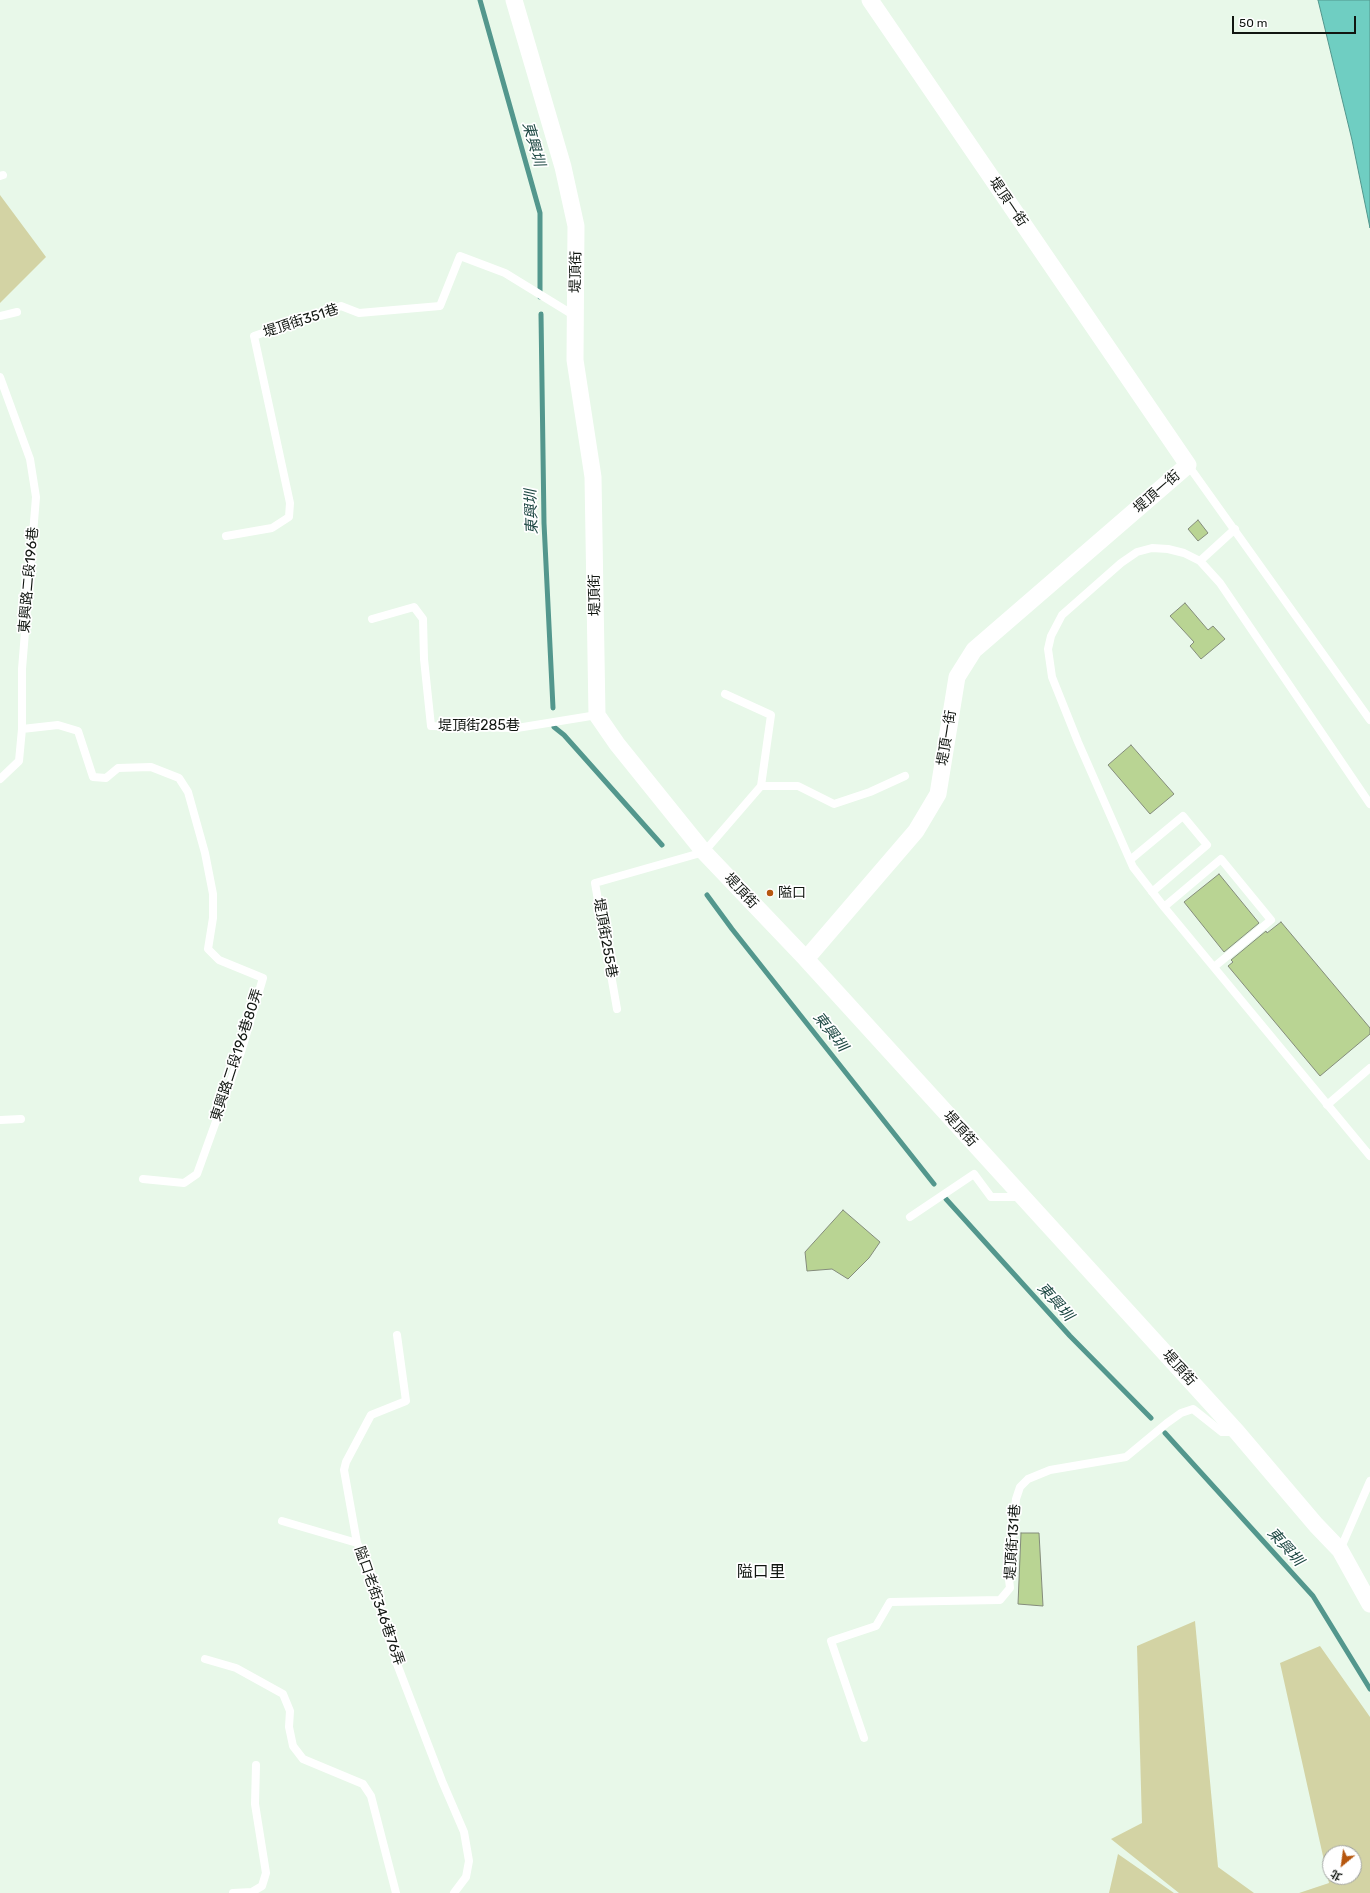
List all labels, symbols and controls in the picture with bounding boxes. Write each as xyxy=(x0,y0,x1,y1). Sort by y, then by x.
scale bar xyxy=(1234,8,1358,34)
text: 50 m xyxy=(1239,16,1267,30)
water label: 東興圳 xyxy=(518,120,548,168)
street label: 堤頂一街 xyxy=(985,174,1031,230)
street label: 堤頂街 xyxy=(567,251,585,293)
street label: 堤頂街351巷 xyxy=(261,301,341,341)
street label: 堤頂一街 xyxy=(1130,467,1184,517)
water label: 東興圳 xyxy=(522,489,542,535)
street label: 東興路二段196巷 xyxy=(16,526,42,634)
street label: 堤頂街 xyxy=(586,574,604,616)
street label: 堤頂一街 xyxy=(934,709,960,767)
street label: 堤頂街285巷 xyxy=(438,718,520,734)
street label: 堤頂街 xyxy=(721,870,761,912)
place label: 隘口 xyxy=(778,885,806,901)
marker: 隘口 xyxy=(765,888,775,898)
street label: 堤頂街255巷 xyxy=(590,897,620,979)
street label: 東興路二段196巷80弄 xyxy=(208,987,266,1123)
water label: 東興圳 xyxy=(809,1009,851,1055)
street label: 堤頂街 xyxy=(940,1108,980,1150)
water label: 東興圳 xyxy=(1033,1279,1077,1325)
street label: 堤頂街 xyxy=(1159,1347,1199,1389)
street label: 堤頂街131巷 xyxy=(1002,1503,1024,1581)
water label: 東興圳 xyxy=(1263,1524,1307,1570)
street label: 隘口老街346巷76弄 xyxy=(351,1544,407,1668)
district label: 隘口里 xyxy=(737,1562,785,1582)
north arrow xyxy=(1322,1845,1362,1885)
text: 北 xyxy=(1328,1867,1344,1883)

